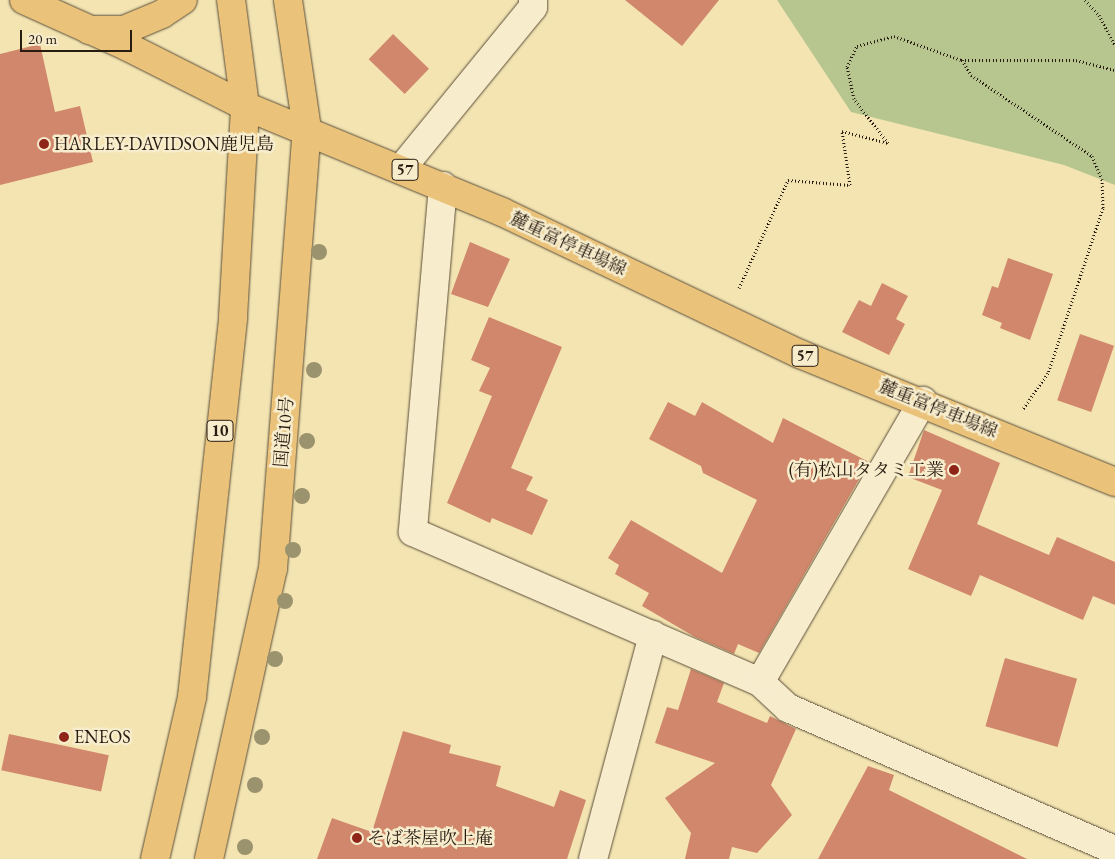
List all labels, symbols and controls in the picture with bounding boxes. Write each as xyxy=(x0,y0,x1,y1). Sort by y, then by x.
scale bar xyxy=(22,20,135,52)
text: 20 m xyxy=(28,29,57,48)
place label: HARLEY-DAVIDSON鹿児島 xyxy=(54,133,274,155)
marker: HARLEY-DAVIDSON鹿児島 xyxy=(38,138,50,150)
road number: 57 xyxy=(391,156,419,184)
street label: 麓重富停車場線 xyxy=(506,208,630,280)
road number: 57 xyxy=(791,342,819,370)
street label: 麓重富停車場線 xyxy=(876,375,1000,443)
street label: 国道10号 xyxy=(270,396,298,468)
road number: 10 xyxy=(206,418,234,444)
place label: (有)松山タタミ工業 xyxy=(789,459,944,481)
marker: (有)松山タタミ工業 xyxy=(948,464,960,476)
place label: ENEOS xyxy=(74,726,131,748)
marker: ENEOS xyxy=(58,731,70,743)
place label: そば茶屋吹上庵 xyxy=(367,827,493,849)
marker: そば茶屋吹上庵 xyxy=(351,832,363,844)

